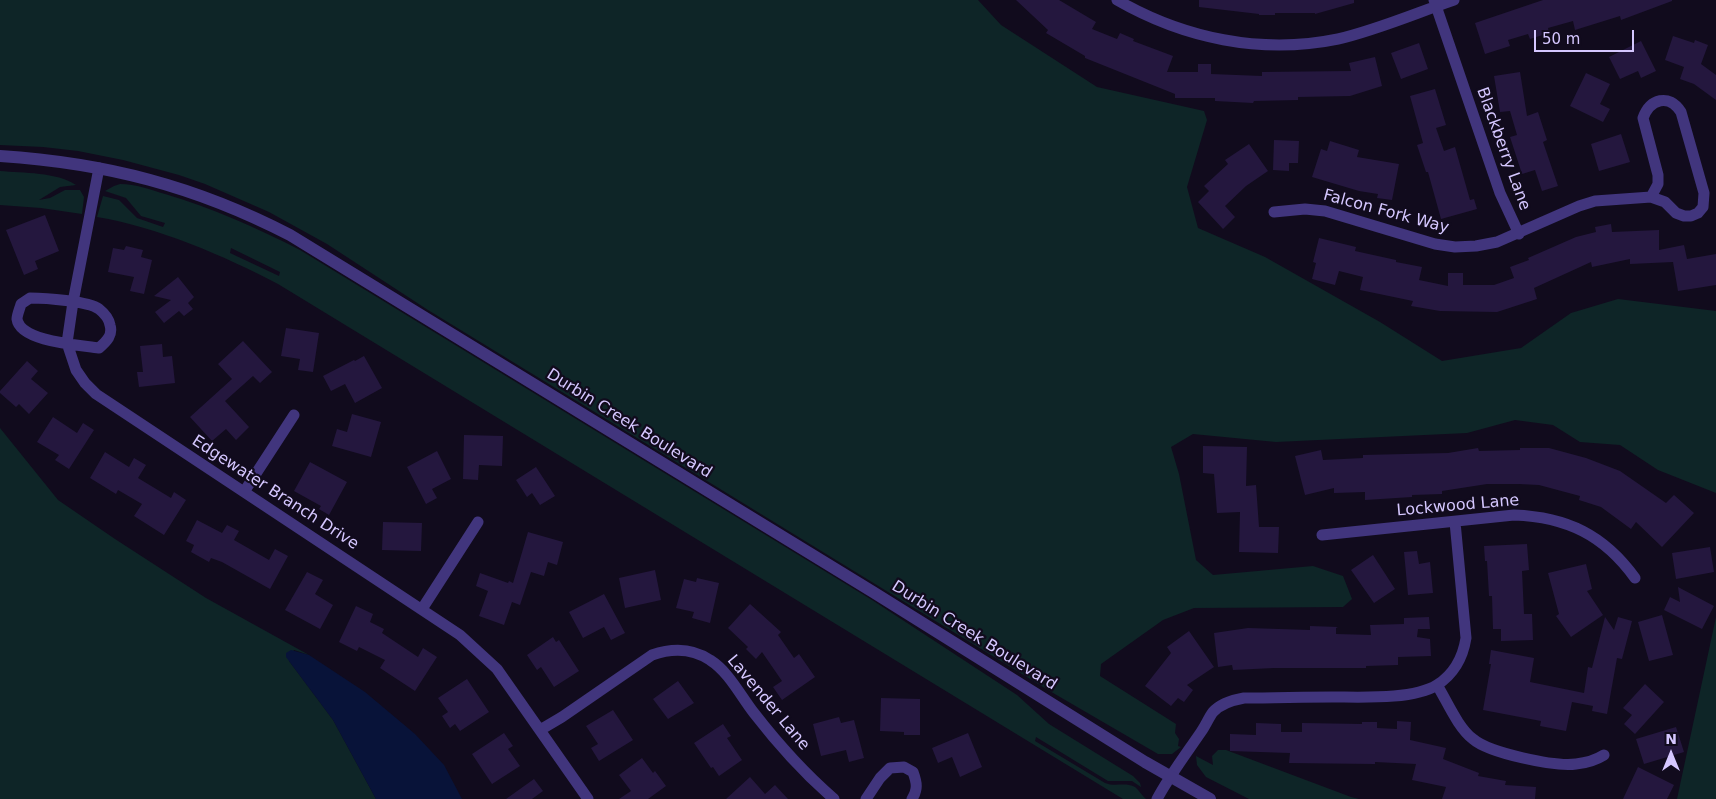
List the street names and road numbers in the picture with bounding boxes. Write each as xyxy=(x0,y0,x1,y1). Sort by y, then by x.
street label: Blackberry Lane xyxy=(1472,85,1534,213)
street label: Falcon Fork Way xyxy=(1321,186,1451,238)
street label: Durbin Creek Boulevard xyxy=(543,365,715,483)
street label: Edgewater Branch Drive xyxy=(188,432,362,554)
street label: Lockwood Lane xyxy=(1396,491,1520,521)
street label: Durbin Creek Boulevard xyxy=(888,577,1060,695)
street label: Lavender Lane xyxy=(723,651,813,755)

